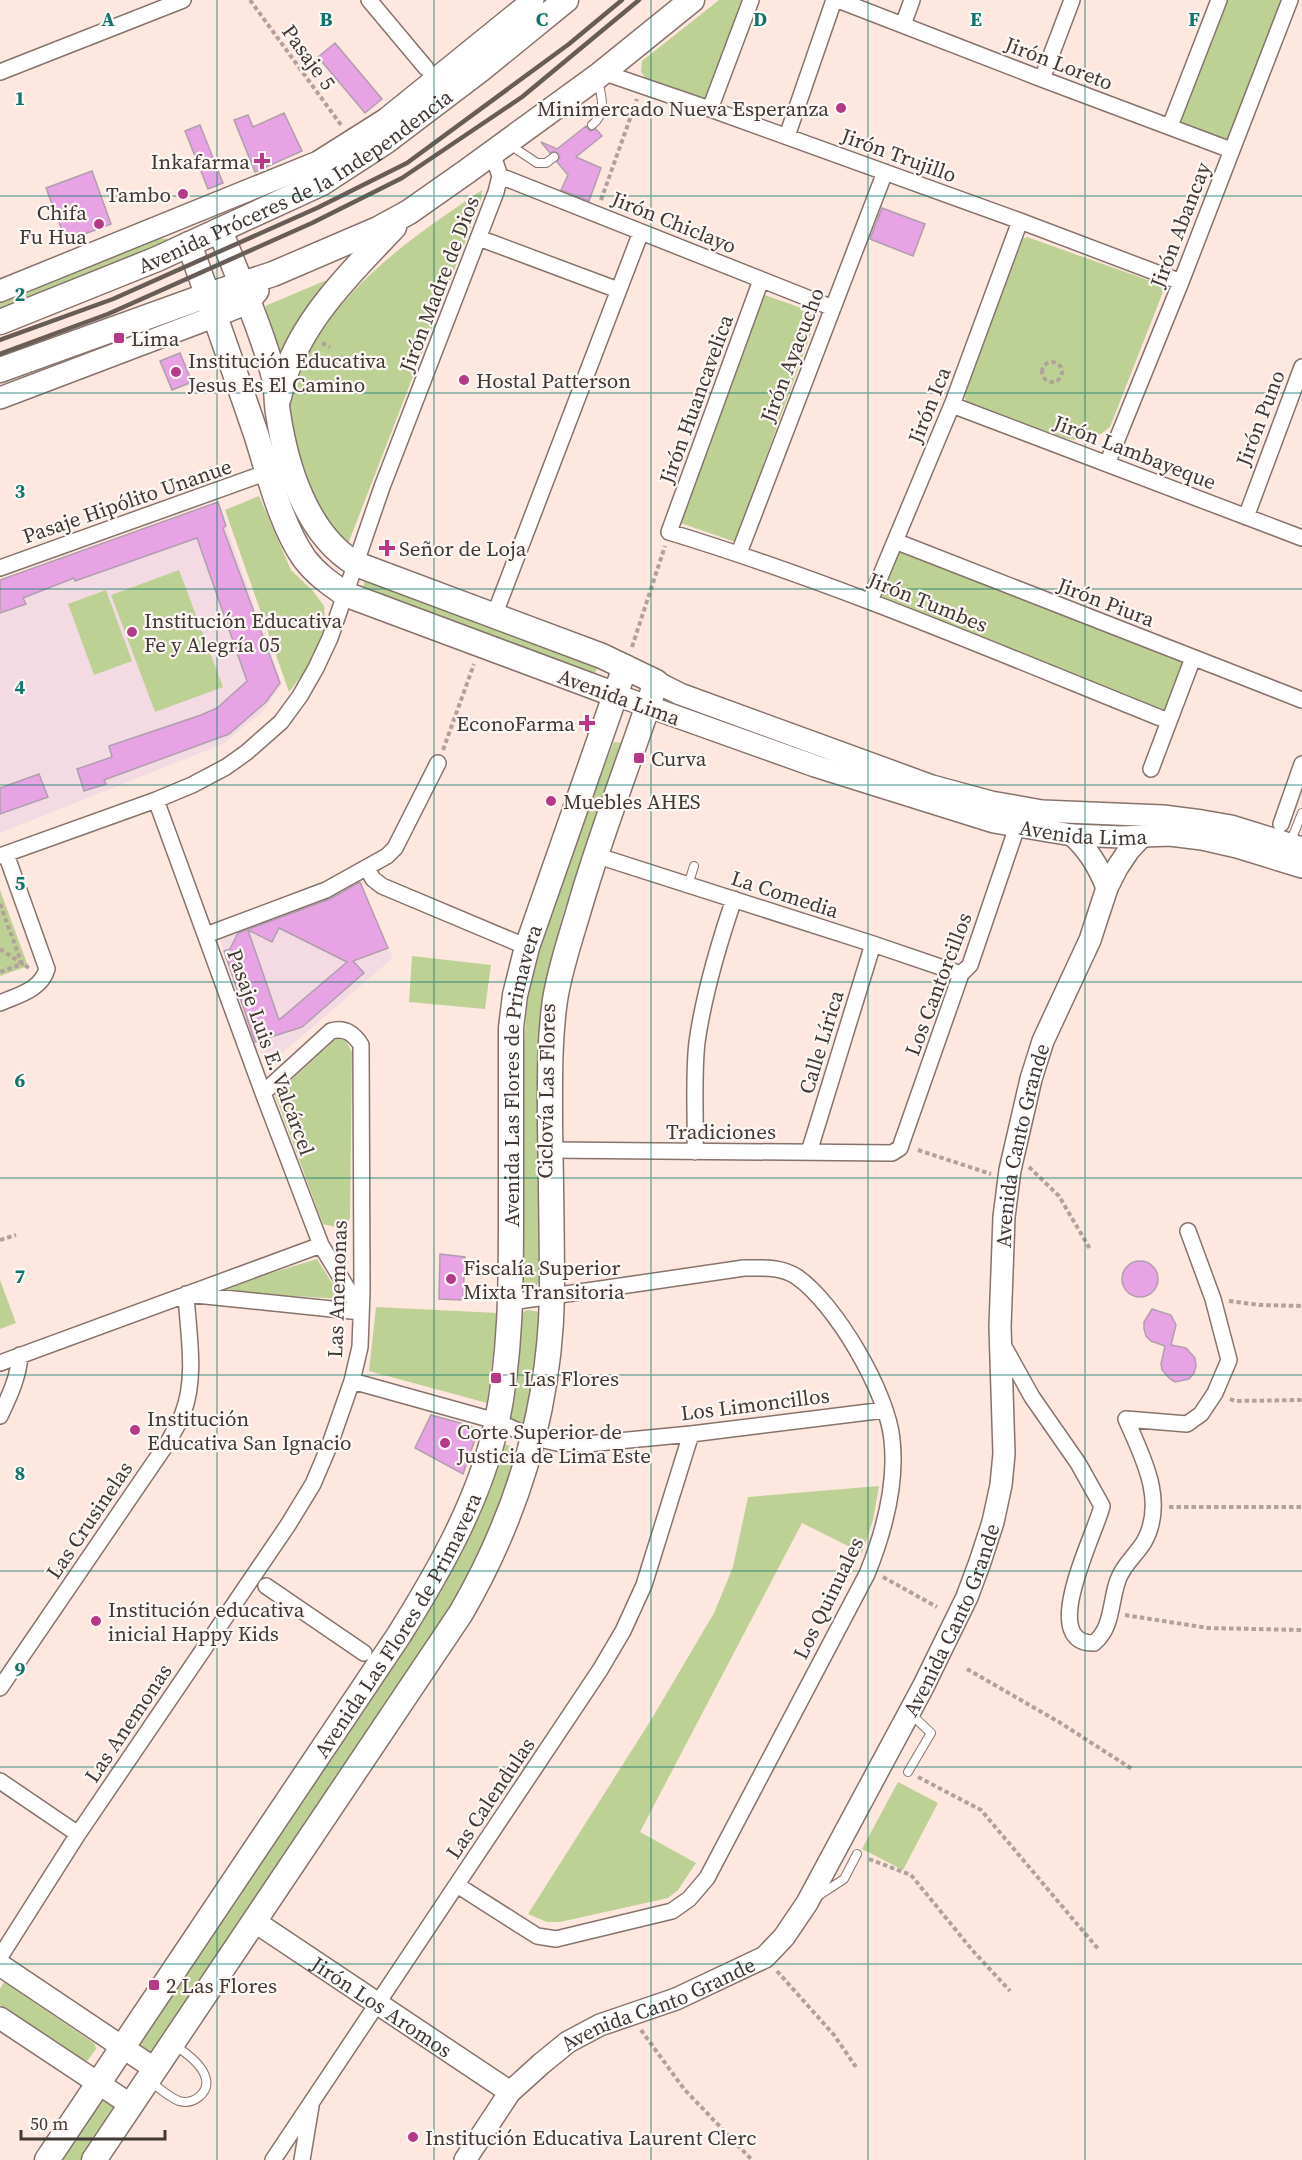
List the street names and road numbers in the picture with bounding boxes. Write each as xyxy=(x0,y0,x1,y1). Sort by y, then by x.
street label: Pasaje 5 xyxy=(275,18,343,96)
street label: Jirón Loreto xyxy=(1000,29,1117,97)
street label: Avenida Próceres de la Independencia xyxy=(133,82,458,280)
street label: Jirón Trujillo xyxy=(836,120,961,189)
street label: Jirón Abancay xyxy=(1142,158,1217,293)
street label: Jirón Chiclayo xyxy=(606,183,741,260)
street label: Jirón Madre de Dios xyxy=(392,192,486,377)
street label: Jirón Ayacucho xyxy=(753,283,831,427)
street label: Jirón Huancavelica xyxy=(652,310,740,489)
street label: Jirón Ica xyxy=(900,362,958,448)
street label: Jirón Puno xyxy=(1228,366,1292,471)
street label: Jirón Lambayeque xyxy=(1049,407,1220,496)
street label: Pasaje Hipólito Unanue xyxy=(19,452,235,550)
street label: Jirón Tumbes xyxy=(863,564,992,639)
street label: Jirón Piura xyxy=(1052,570,1159,634)
street label: Avenida Lima xyxy=(554,661,684,733)
street label: Avenida Lima xyxy=(1017,812,1148,852)
street label: La Comedia xyxy=(728,863,843,925)
street label: Los Cantorcillos xyxy=(897,908,979,1060)
street label: Avenida Las Flores de Primavera xyxy=(496,920,548,1227)
street label: Pasaje Luis E. Valcárcel xyxy=(220,945,322,1159)
street label: Calle Lírica xyxy=(792,986,851,1097)
street label: Ciclovía Las Flores xyxy=(530,1003,562,1179)
street label: Avenida Canto Grande xyxy=(988,1039,1056,1248)
street label: Tradiciones xyxy=(666,1117,776,1146)
street label: Las Anemonas xyxy=(320,1220,354,1358)
street label: Los Limoncillos xyxy=(679,1380,831,1428)
street label: Las Crusinelas xyxy=(39,1455,139,1585)
street label: Avenida Las Flores de Primavera xyxy=(306,1488,488,1763)
street label: Avenida Canto Grande xyxy=(895,1520,1006,1721)
street label: Los Quinuales xyxy=(786,1532,870,1664)
street label: Las Anemonas xyxy=(78,1658,178,1788)
street label: Las Calendulas xyxy=(439,1732,541,1864)
street label: Jirón Los Aromos xyxy=(305,1948,458,2064)
street label: Avenida Canto Grande xyxy=(554,1949,760,2057)

